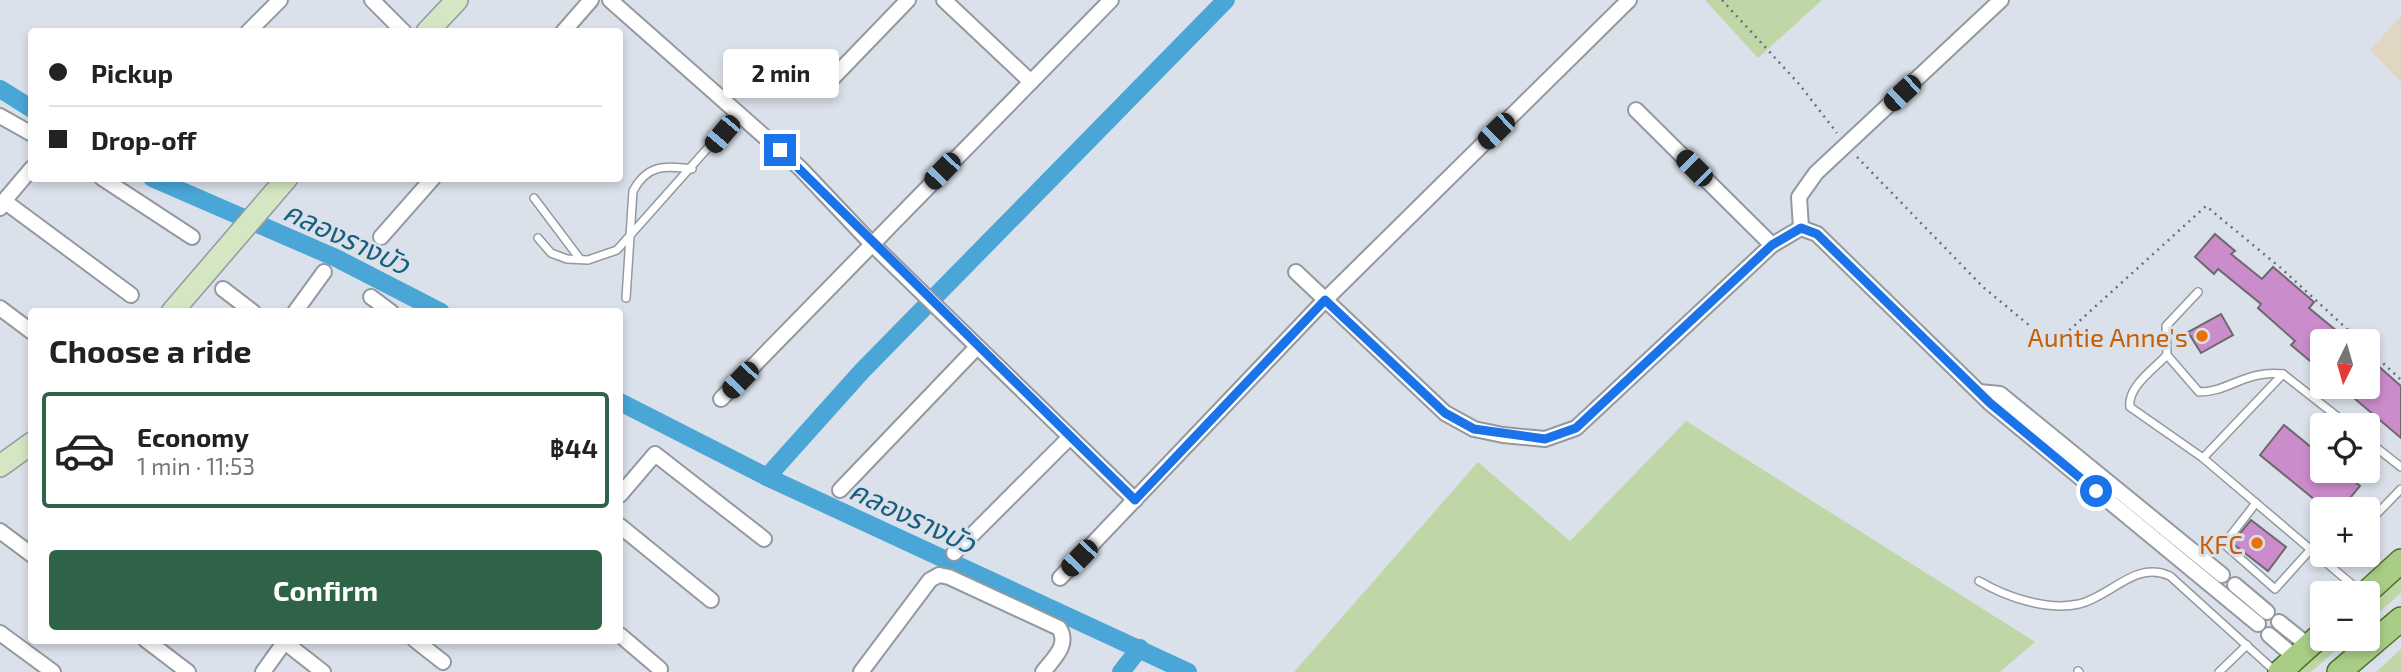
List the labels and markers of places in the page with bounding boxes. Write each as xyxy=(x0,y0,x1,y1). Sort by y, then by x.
place label: Auntie Anne's xyxy=(2028,321,2188,352)
marker: Auntie Anne's xyxy=(2194,328,2210,344)
place label: KFC xyxy=(2199,528,2243,559)
marker: KFC xyxy=(2249,535,2265,551)

